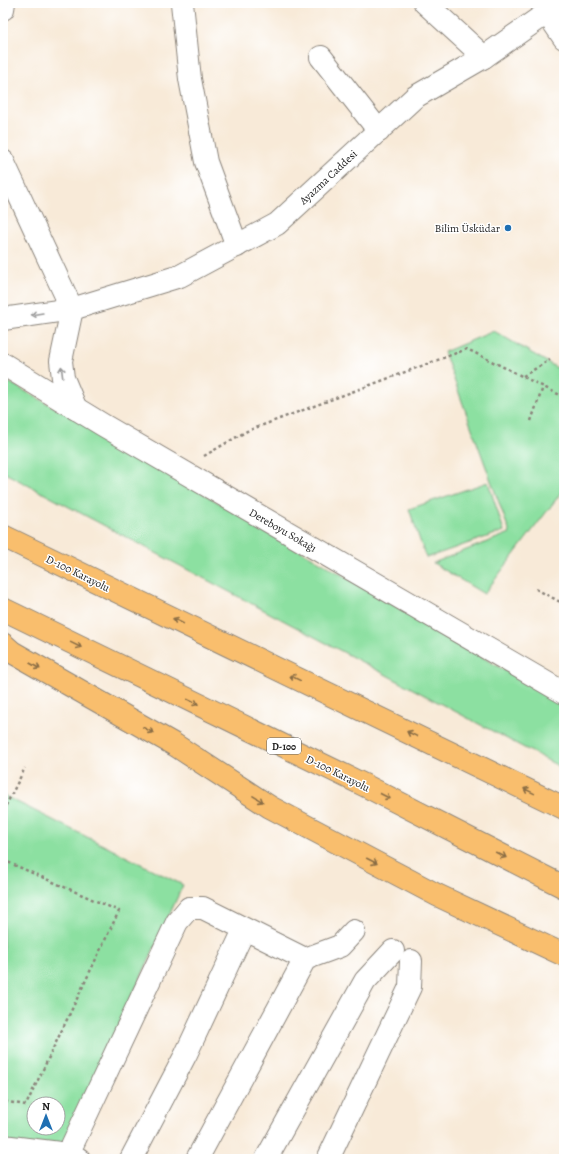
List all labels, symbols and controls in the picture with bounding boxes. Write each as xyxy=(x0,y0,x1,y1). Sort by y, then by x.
street label: Ayazma Caddesi xyxy=(295,147,360,209)
place label: Bilim Üsküdar xyxy=(435,221,500,236)
marker: Bilim Üsküdar xyxy=(503,223,513,233)
one-way arrow xyxy=(31,310,44,318)
one-way arrow xyxy=(58,366,66,379)
street label: Dereboyu Sokağı xyxy=(246,505,319,556)
street label: D-100 Karayolu xyxy=(43,552,112,595)
one-way arrow xyxy=(172,617,184,624)
one-way arrow xyxy=(69,641,81,649)
one-way arrow xyxy=(29,662,41,670)
one-way arrow xyxy=(289,674,301,681)
one-way arrow xyxy=(186,698,198,706)
one-way arrow xyxy=(142,727,154,734)
one-way arrow xyxy=(406,730,418,737)
road number: D-100 xyxy=(267,738,301,754)
street label: D-100 Karayolu xyxy=(303,752,372,795)
one-way arrow xyxy=(523,787,535,794)
one-way arrow xyxy=(379,793,391,800)
one-way arrow xyxy=(252,796,264,804)
one-way arrow xyxy=(494,852,506,859)
one-way arrow xyxy=(366,858,378,865)
north arrow xyxy=(26,1096,66,1136)
text: N xyxy=(42,1099,50,1114)

